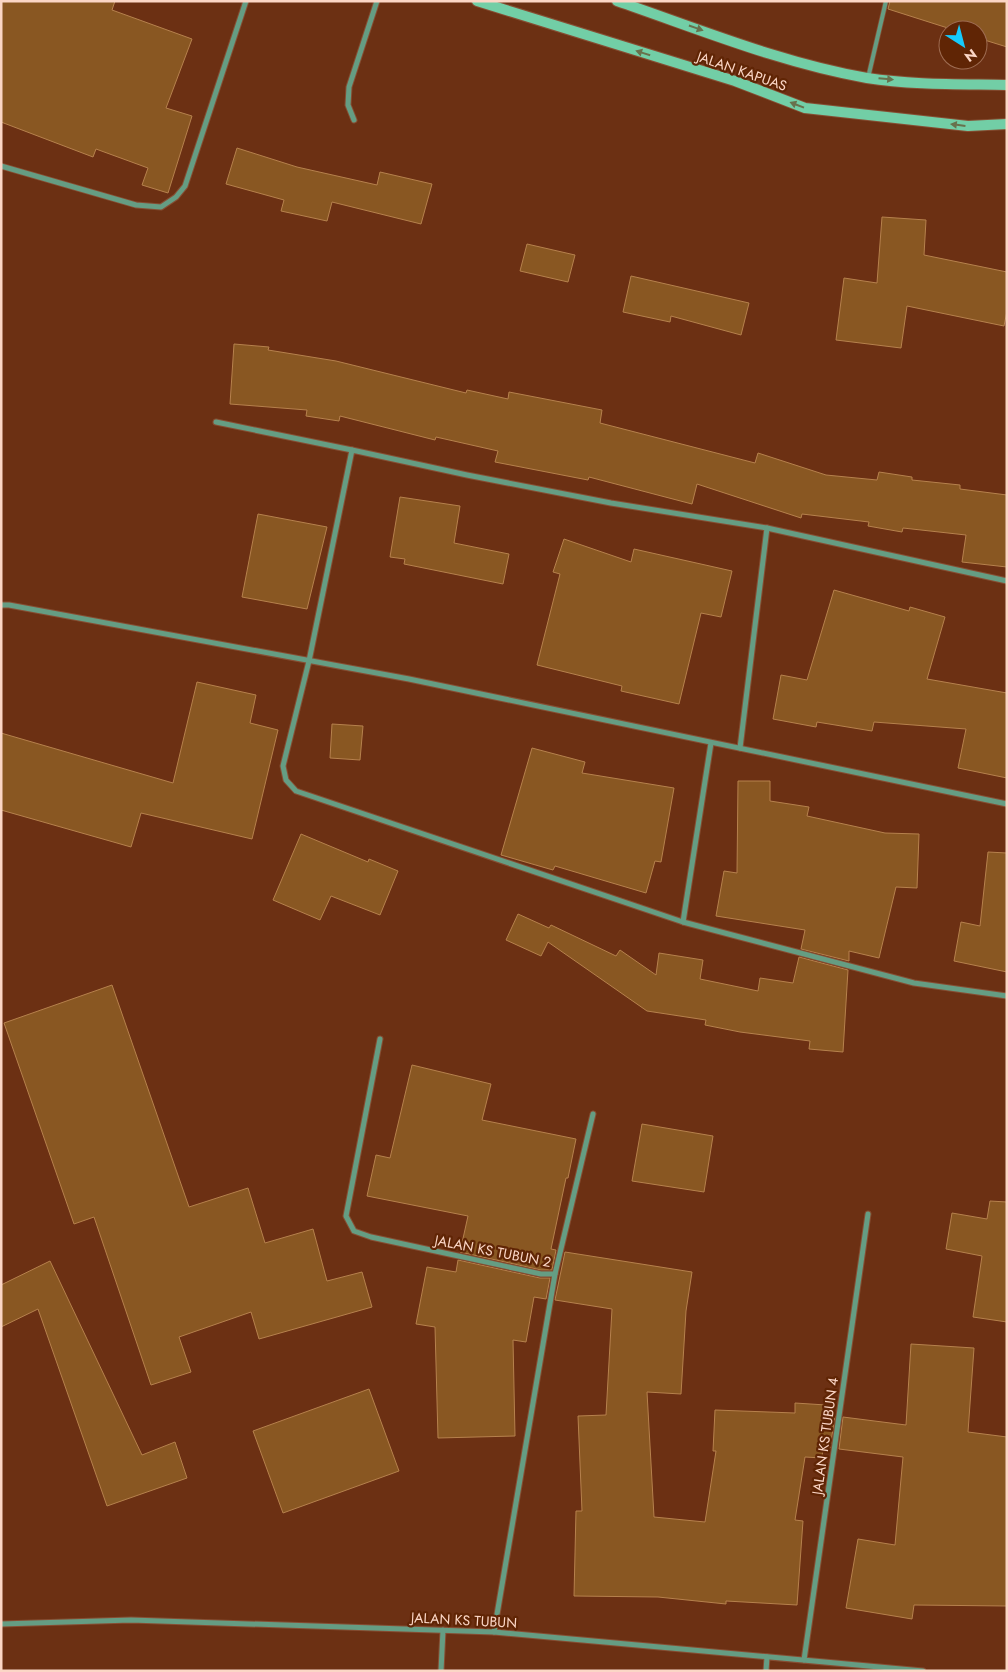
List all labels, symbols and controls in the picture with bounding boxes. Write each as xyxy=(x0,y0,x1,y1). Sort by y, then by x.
north arrow xyxy=(938,20,988,70)
one-way arrow xyxy=(689,25,704,33)
text: N xyxy=(960,44,981,67)
street label: JALAN KAPUAS xyxy=(692,46,790,96)
one-way arrow xyxy=(636,48,651,56)
one-way arrow xyxy=(879,76,895,84)
one-way arrow xyxy=(789,101,804,109)
one-way arrow xyxy=(950,121,966,129)
street label: JALAN KS TUBUN 2 xyxy=(431,1230,553,1272)
street label: JALAN KS TUBUN 4 xyxy=(807,1376,843,1498)
street label: JALAN KS TUBUN xyxy=(409,1607,517,1633)

